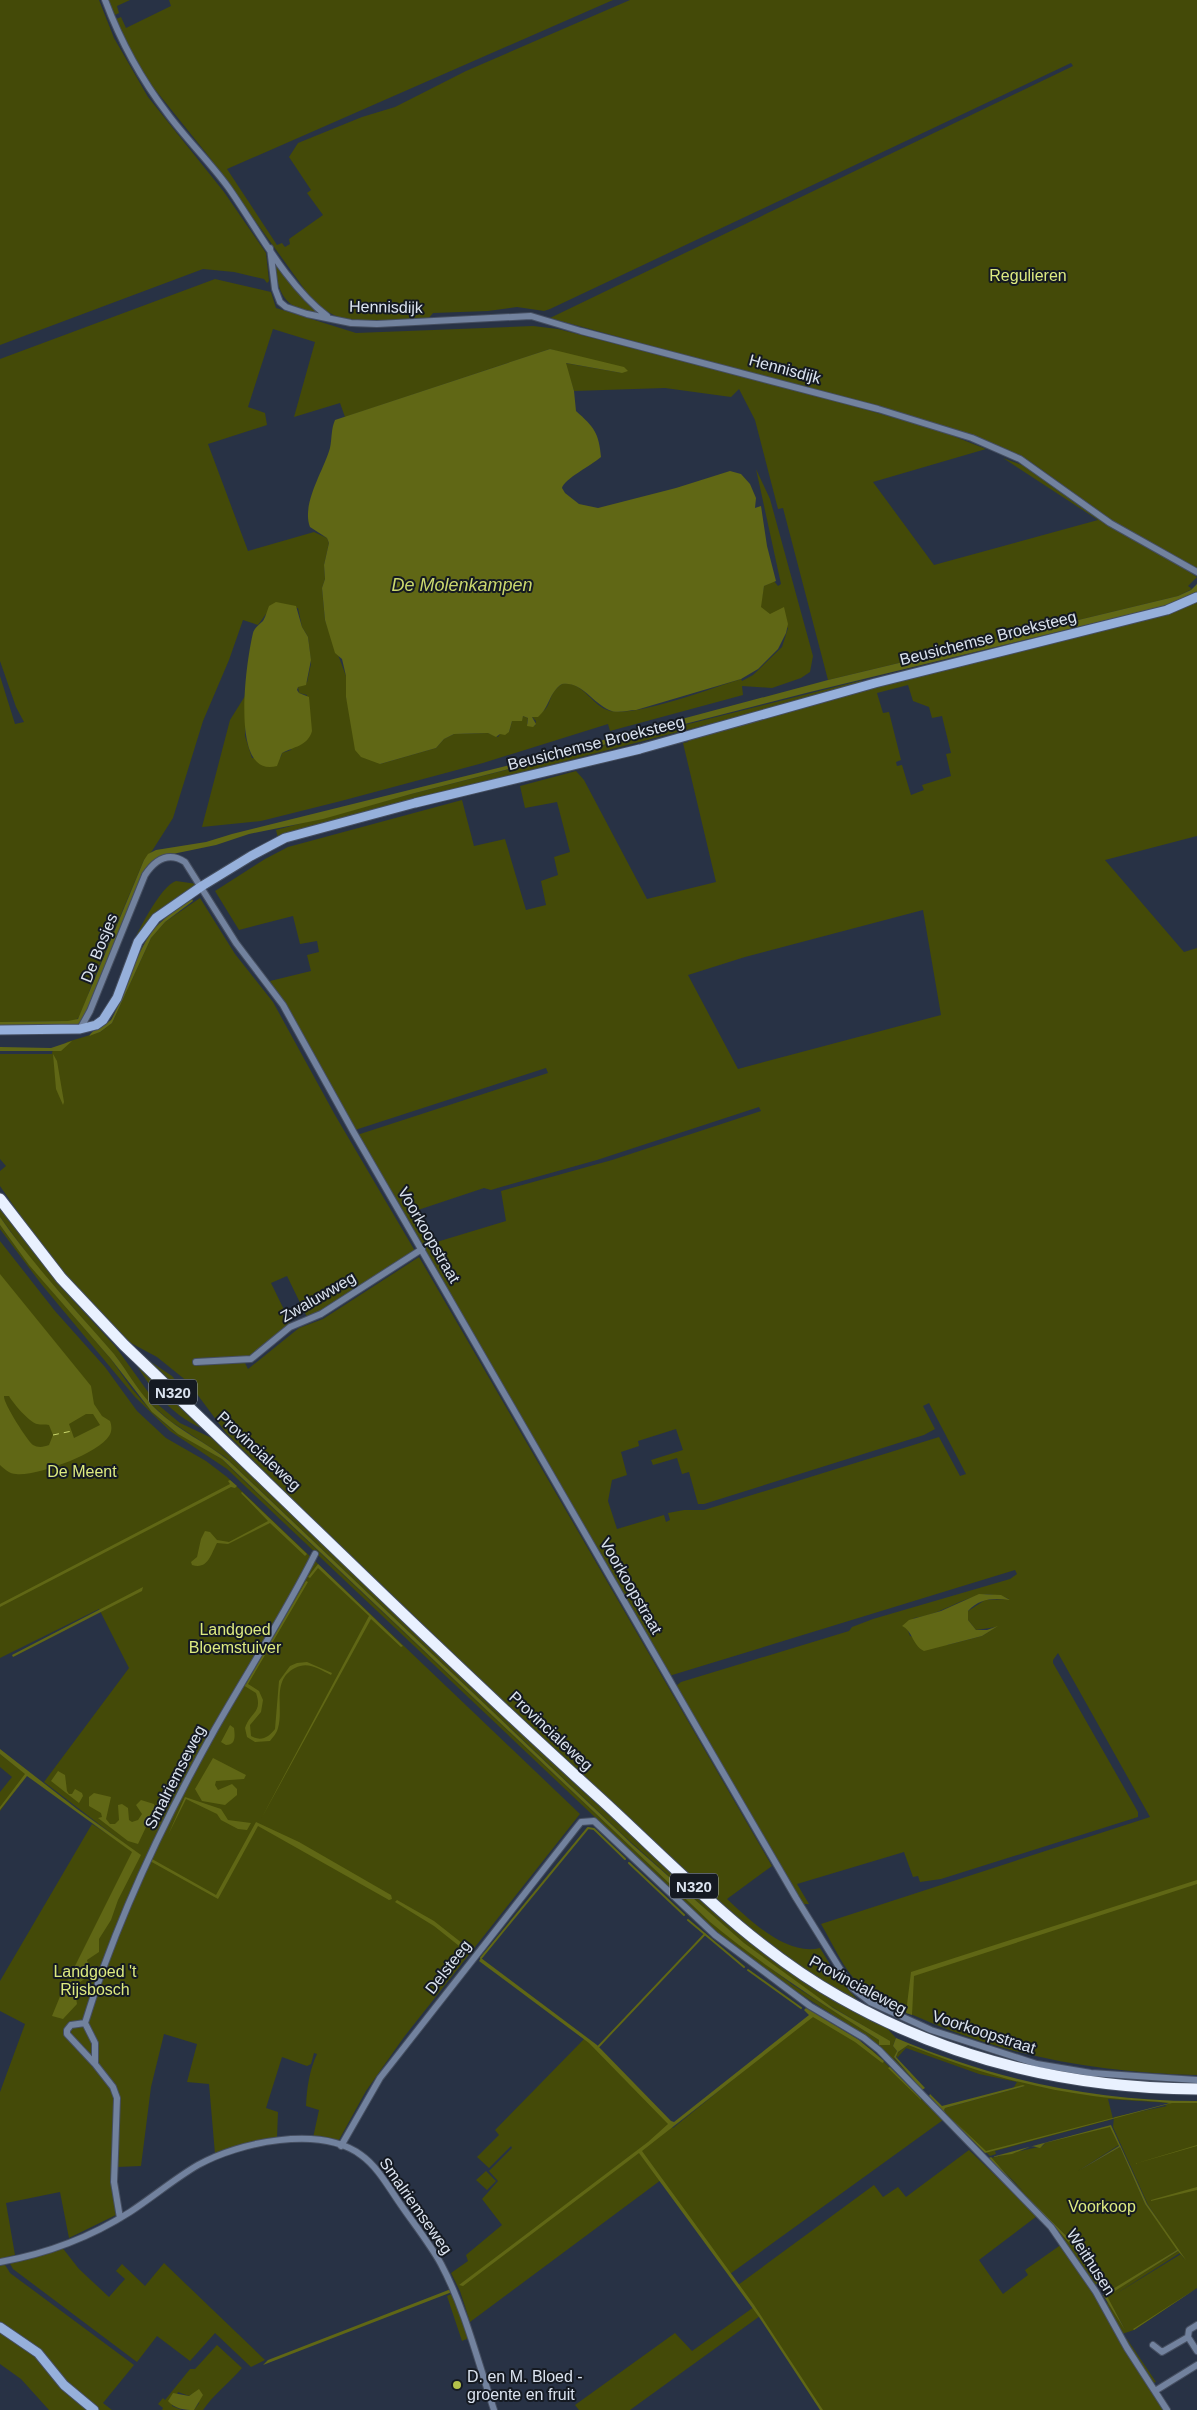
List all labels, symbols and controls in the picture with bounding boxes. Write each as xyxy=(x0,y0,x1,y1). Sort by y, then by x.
park label: Regulieren xyxy=(989,267,1067,284)
street label: Hennisdijk xyxy=(349,298,424,316)
street label: Hennisdijk xyxy=(747,351,824,387)
water label: De Molenkampen xyxy=(391,575,533,595)
street label: Beusichemse Broeksteeg xyxy=(898,608,1078,668)
street label: Beusichemse Broeksteeg xyxy=(506,713,686,773)
street label: De Bosjes xyxy=(77,911,121,985)
street label: Voorkoopstraat xyxy=(395,1184,464,1286)
street label: Zwaluwweg xyxy=(278,1269,358,1325)
road number: N320 xyxy=(149,1380,197,1404)
street label: Provincialeweg xyxy=(214,1408,304,1494)
park label: De Meent xyxy=(47,1463,117,1480)
street label: Voorkoopstraat xyxy=(597,1535,666,1637)
park label: Landgoed Bloemstuiver xyxy=(189,1621,282,1656)
street label: Provincialeweg xyxy=(506,1688,596,1774)
street label: Smalriemseweg xyxy=(142,1722,208,1832)
road number: N320 xyxy=(670,1874,718,1898)
street label: Delsteeg xyxy=(422,1937,474,1997)
street label: Provincialeweg xyxy=(807,1952,909,2018)
park label: Landgoed 't Rijsbosch xyxy=(53,1963,137,1998)
street label: Voorkoopstraat xyxy=(930,2007,1038,2057)
street label: Smalriemseweg xyxy=(376,2155,456,2257)
park label: Voorkoop xyxy=(1068,2198,1136,2215)
street label: Weithusen xyxy=(1063,2226,1119,2298)
place label: D. en M. Bloed - groente en fruit xyxy=(467,2368,583,2403)
marker: D. en M. Bloed - groente en fruit xyxy=(451,2379,463,2391)

